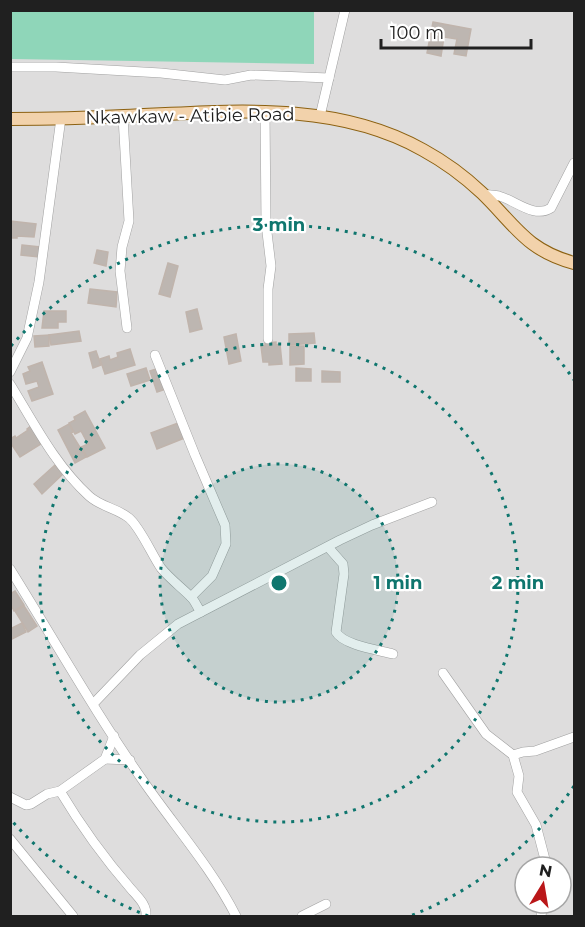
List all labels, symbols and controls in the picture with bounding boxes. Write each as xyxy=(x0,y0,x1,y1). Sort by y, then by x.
scale bar xyxy=(381,12,531,50)
text: 100 m xyxy=(390,22,444,44)
street label: Nkawkaw - Atibie Road xyxy=(85,103,295,129)
text: 3 min xyxy=(252,214,305,236)
text: 1 min xyxy=(374,572,422,594)
text: 2 min xyxy=(492,572,544,594)
centre of rings xyxy=(269,573,289,593)
north arrow xyxy=(513,855,573,915)
text: N xyxy=(538,860,554,881)

